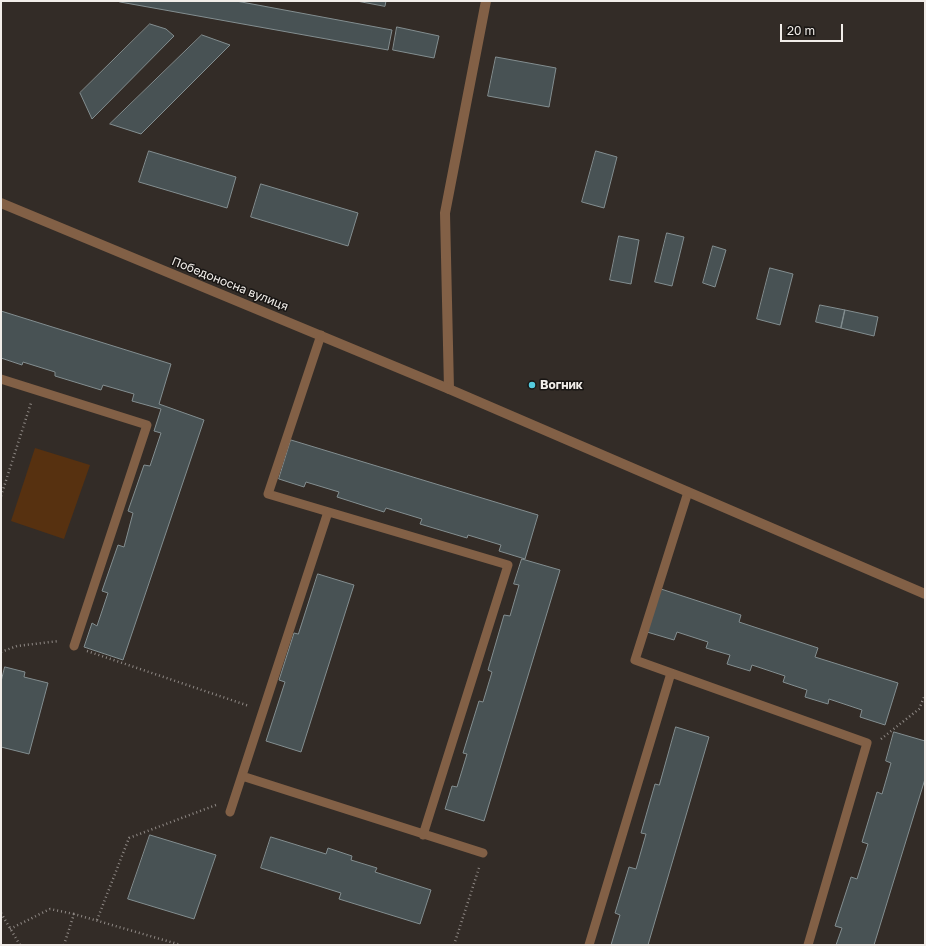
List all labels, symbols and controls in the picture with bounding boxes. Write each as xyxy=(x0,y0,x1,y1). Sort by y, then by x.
scale bar xyxy=(782,16,845,42)
text: 20 m xyxy=(787,23,815,38)
street label: Победоносна вулиця xyxy=(170,254,290,314)
place label: Вогник xyxy=(540,378,583,392)
marker: Вогник xyxy=(527,380,537,390)

